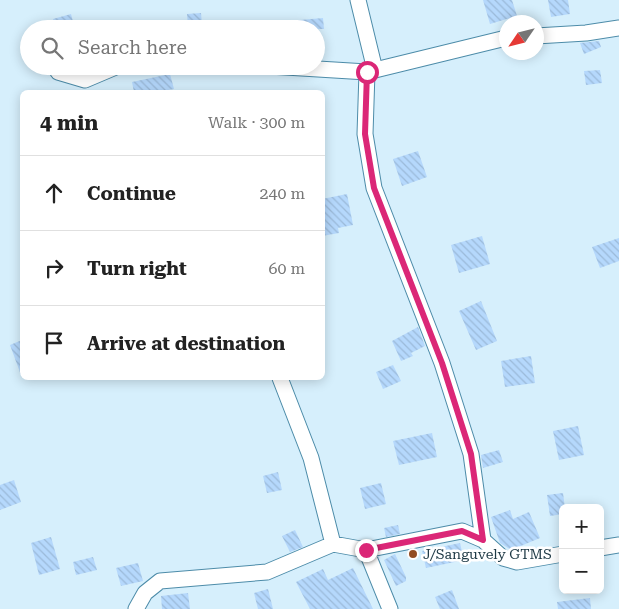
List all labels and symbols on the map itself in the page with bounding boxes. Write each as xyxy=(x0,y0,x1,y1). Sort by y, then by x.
north arrow xyxy=(499,15,544,60)
route start xyxy=(356,61,379,84)
route end xyxy=(355,539,378,562)
place label: J/Sanguvely GTMS xyxy=(423,546,552,562)
marker: J/Sanguvely GTMS xyxy=(407,548,419,560)

